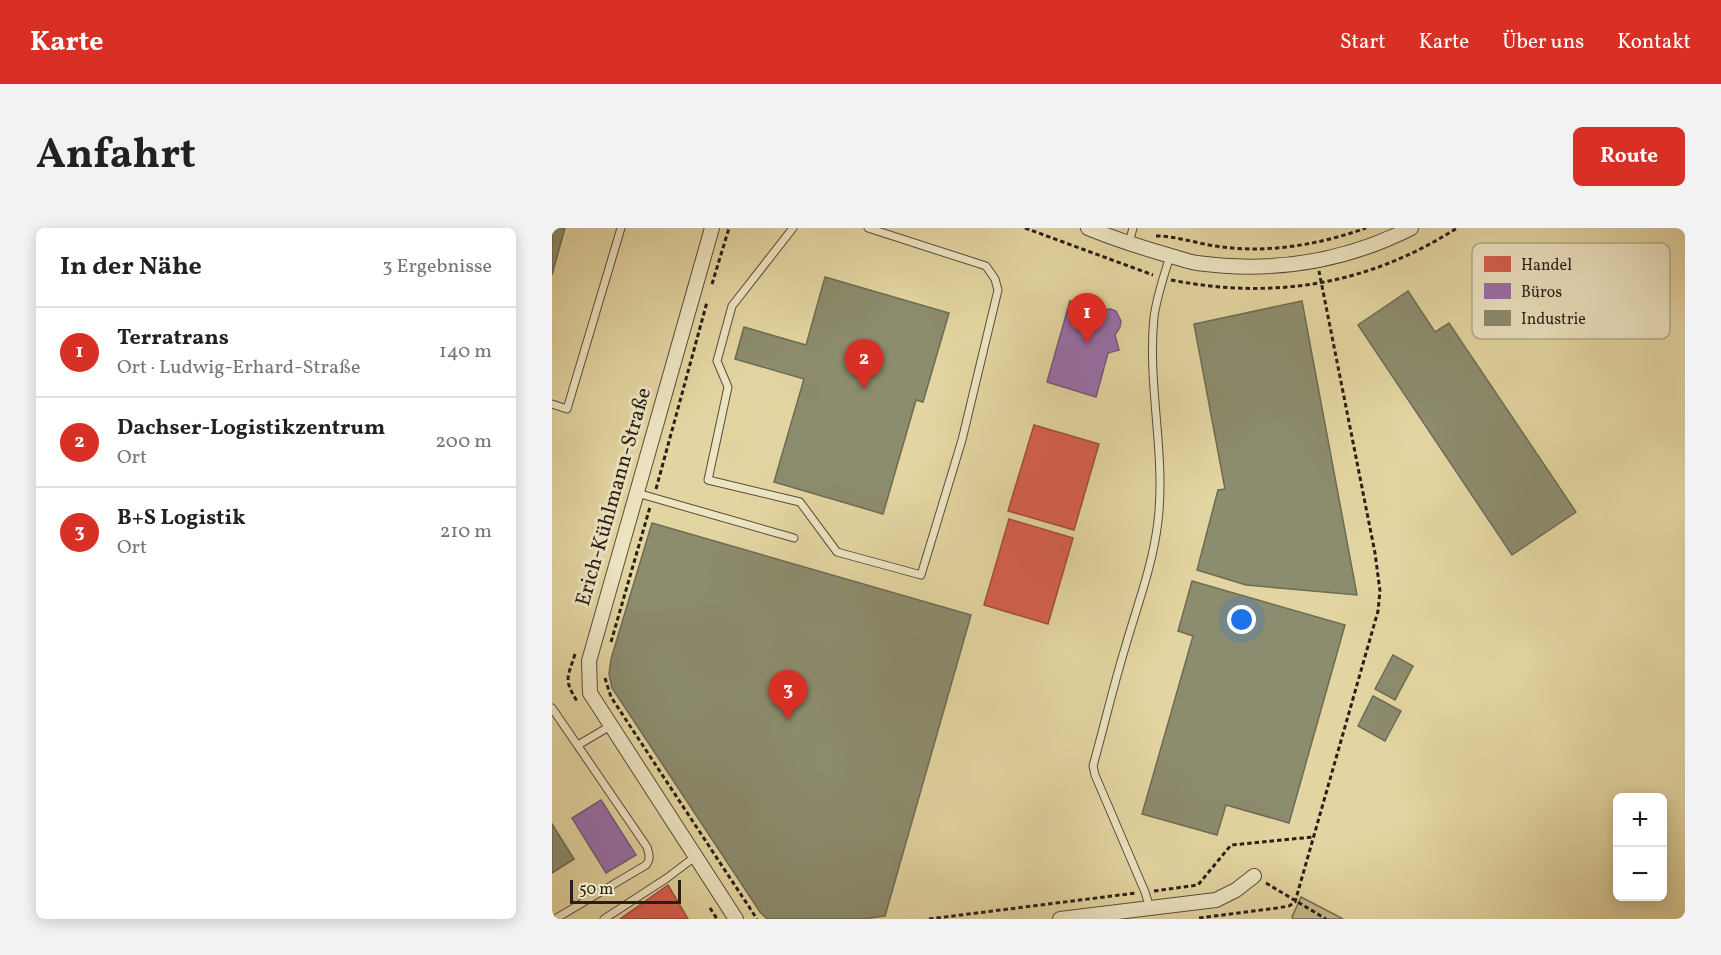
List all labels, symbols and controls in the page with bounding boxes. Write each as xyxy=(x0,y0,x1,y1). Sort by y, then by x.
text: Karte xyxy=(30,23,104,62)
text: Start xyxy=(1340,28,1386,57)
text: Karte xyxy=(1419,28,1469,57)
text: Über uns xyxy=(1502,28,1584,57)
text: Kontakt xyxy=(1617,28,1691,57)
text: Anfahrt xyxy=(36,127,196,186)
button: Route xyxy=(1573,127,1685,186)
legend xyxy=(1472,243,1670,339)
text: In der Nähe xyxy=(60,249,202,285)
text: 3 Ergebnisse xyxy=(382,253,492,281)
text: Handel xyxy=(1521,255,1572,277)
text: Büros xyxy=(1521,282,1562,304)
pin: 1 xyxy=(1068,294,1106,343)
text: Industrie xyxy=(1521,309,1586,331)
text: Terratrans xyxy=(117,323,229,354)
text: 1 xyxy=(75,338,84,366)
text: 140 m xyxy=(439,338,492,366)
pin: 2 xyxy=(844,340,884,389)
text: Ort · Ludwig-Erhard-Straße xyxy=(117,354,360,382)
street label: Erich-Kühlmann-Straße xyxy=(569,384,659,610)
text: Dachser-Logistikzentrum xyxy=(117,413,385,444)
text: 2 xyxy=(74,428,85,456)
text: 200 m xyxy=(435,428,492,456)
text: Ort xyxy=(117,444,147,472)
text: B+S Logistik xyxy=(117,503,246,534)
text: 3 xyxy=(74,518,85,546)
text: 210 m xyxy=(440,518,492,546)
text: Ort xyxy=(117,534,147,562)
your location xyxy=(1227,605,1256,634)
pin: 3 xyxy=(768,670,808,720)
map controls xyxy=(1613,793,1667,901)
button: + xyxy=(1613,793,1667,847)
button: − xyxy=(1613,847,1667,901)
scale bar xyxy=(570,877,681,904)
text: 50 m xyxy=(579,879,613,901)

